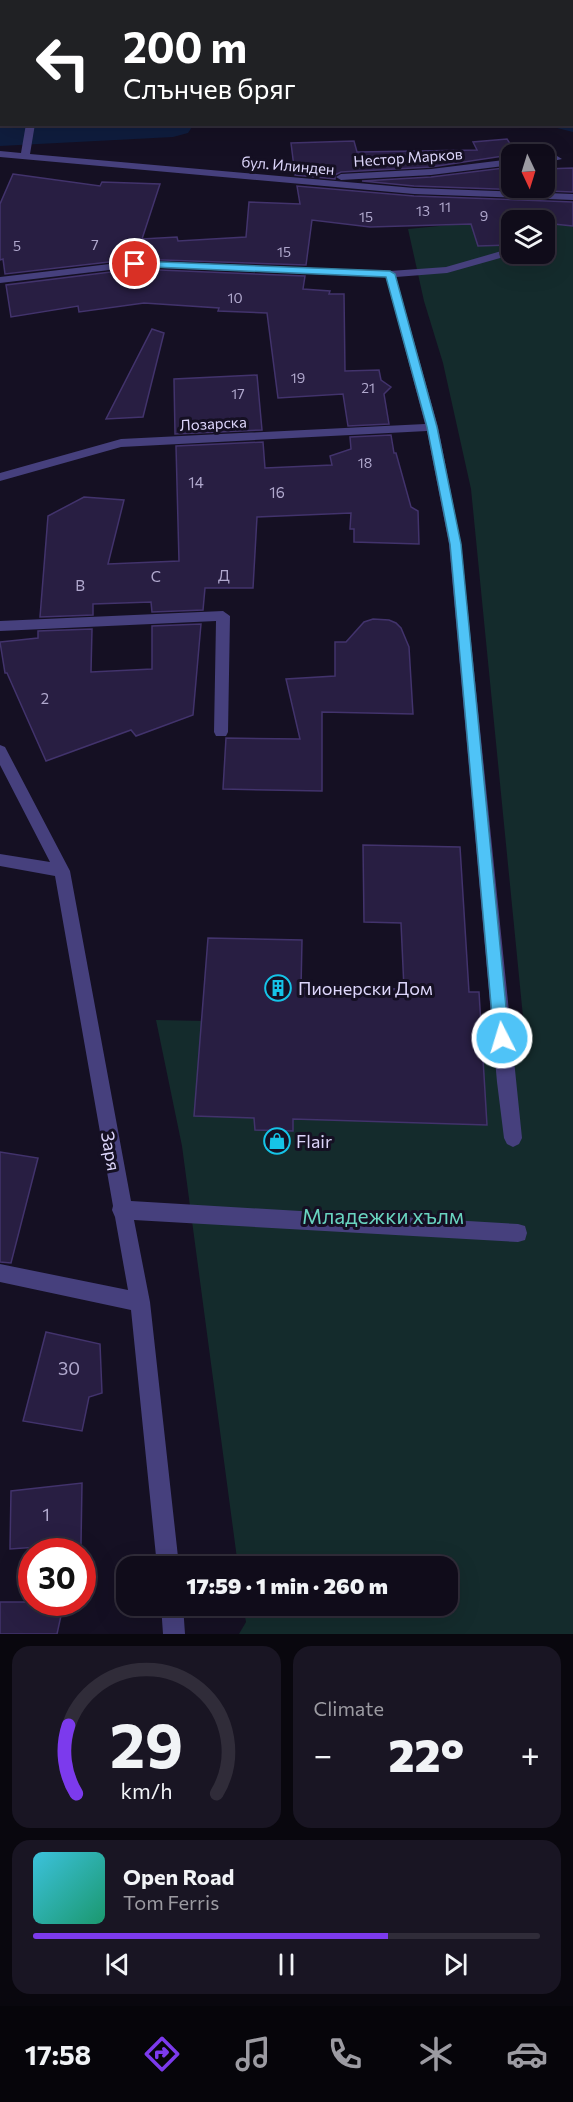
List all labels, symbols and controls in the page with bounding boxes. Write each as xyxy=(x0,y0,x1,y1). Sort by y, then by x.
text: 200 m xyxy=(123,20,247,72)
icon: left xyxy=(24,24,102,102)
text: Слънчев бряг xyxy=(123,72,296,105)
street label: Нестор Марков xyxy=(353,144,463,170)
north arrow xyxy=(501,144,555,198)
map controls xyxy=(501,144,555,264)
street label: бул. Илинден xyxy=(241,152,335,178)
house number: 11 xyxy=(439,198,451,215)
house number: 13 xyxy=(416,202,430,219)
house number: 9 xyxy=(480,207,488,224)
house number: 15 xyxy=(359,208,373,225)
button: layers xyxy=(501,210,555,264)
house number: 7 xyxy=(91,236,99,253)
house number: 5 xyxy=(13,237,21,254)
pin xyxy=(109,238,160,289)
house number: 15 xyxy=(277,243,291,260)
icon: arrive xyxy=(118,247,151,280)
house number: 10 xyxy=(227,289,243,306)
house number: 19 xyxy=(291,369,305,386)
house number: 21 xyxy=(361,379,375,396)
house number: 17 xyxy=(231,385,245,402)
street label: Лозарска xyxy=(179,412,247,434)
house number: 18 xyxy=(358,454,372,471)
house number: 14 xyxy=(188,473,204,491)
house number: 16 xyxy=(269,483,285,501)
house number: Д xyxy=(218,566,230,584)
house number: C xyxy=(151,567,161,585)
house number: В xyxy=(75,576,85,594)
house number: 2 xyxy=(41,689,49,707)
building icon: Пионерски Дом xyxy=(263,973,293,1003)
place label: Пионерски Дом xyxy=(298,977,433,999)
position arrow xyxy=(470,1006,534,1070)
shop icon: Flair xyxy=(262,1126,292,1156)
street label: Заря xyxy=(97,1130,125,1172)
place label: Flair xyxy=(296,1130,332,1152)
park label: Младежки хълм xyxy=(302,1203,464,1228)
house number: 30 xyxy=(58,1357,80,1379)
house number: 1 xyxy=(42,1503,50,1525)
speed limit sign: 30 xyxy=(18,1538,96,1616)
text: 17:59 · 1 min · 260 m xyxy=(186,1572,388,1599)
text: Climate xyxy=(314,1696,384,1720)
text: 29 xyxy=(109,1705,183,1781)
text: 22° xyxy=(389,1726,464,1781)
text: − xyxy=(314,1733,332,1774)
text: + xyxy=(521,1733,540,1774)
text: km/h xyxy=(120,1777,172,1803)
text: Open Road xyxy=(123,1863,234,1890)
text: Tom Ferris xyxy=(123,1890,219,1914)
icon: previous xyxy=(101,1948,134,1981)
icon: pause xyxy=(270,1948,303,1981)
icon: next xyxy=(439,1948,472,1981)
icon: directions xyxy=(141,2033,183,2075)
icon: music xyxy=(232,2033,274,2075)
icon: phone xyxy=(324,2033,366,2075)
icon: climate xyxy=(415,2033,457,2075)
icon: car xyxy=(506,2033,548,2075)
text: 17:58 xyxy=(25,2038,91,2071)

